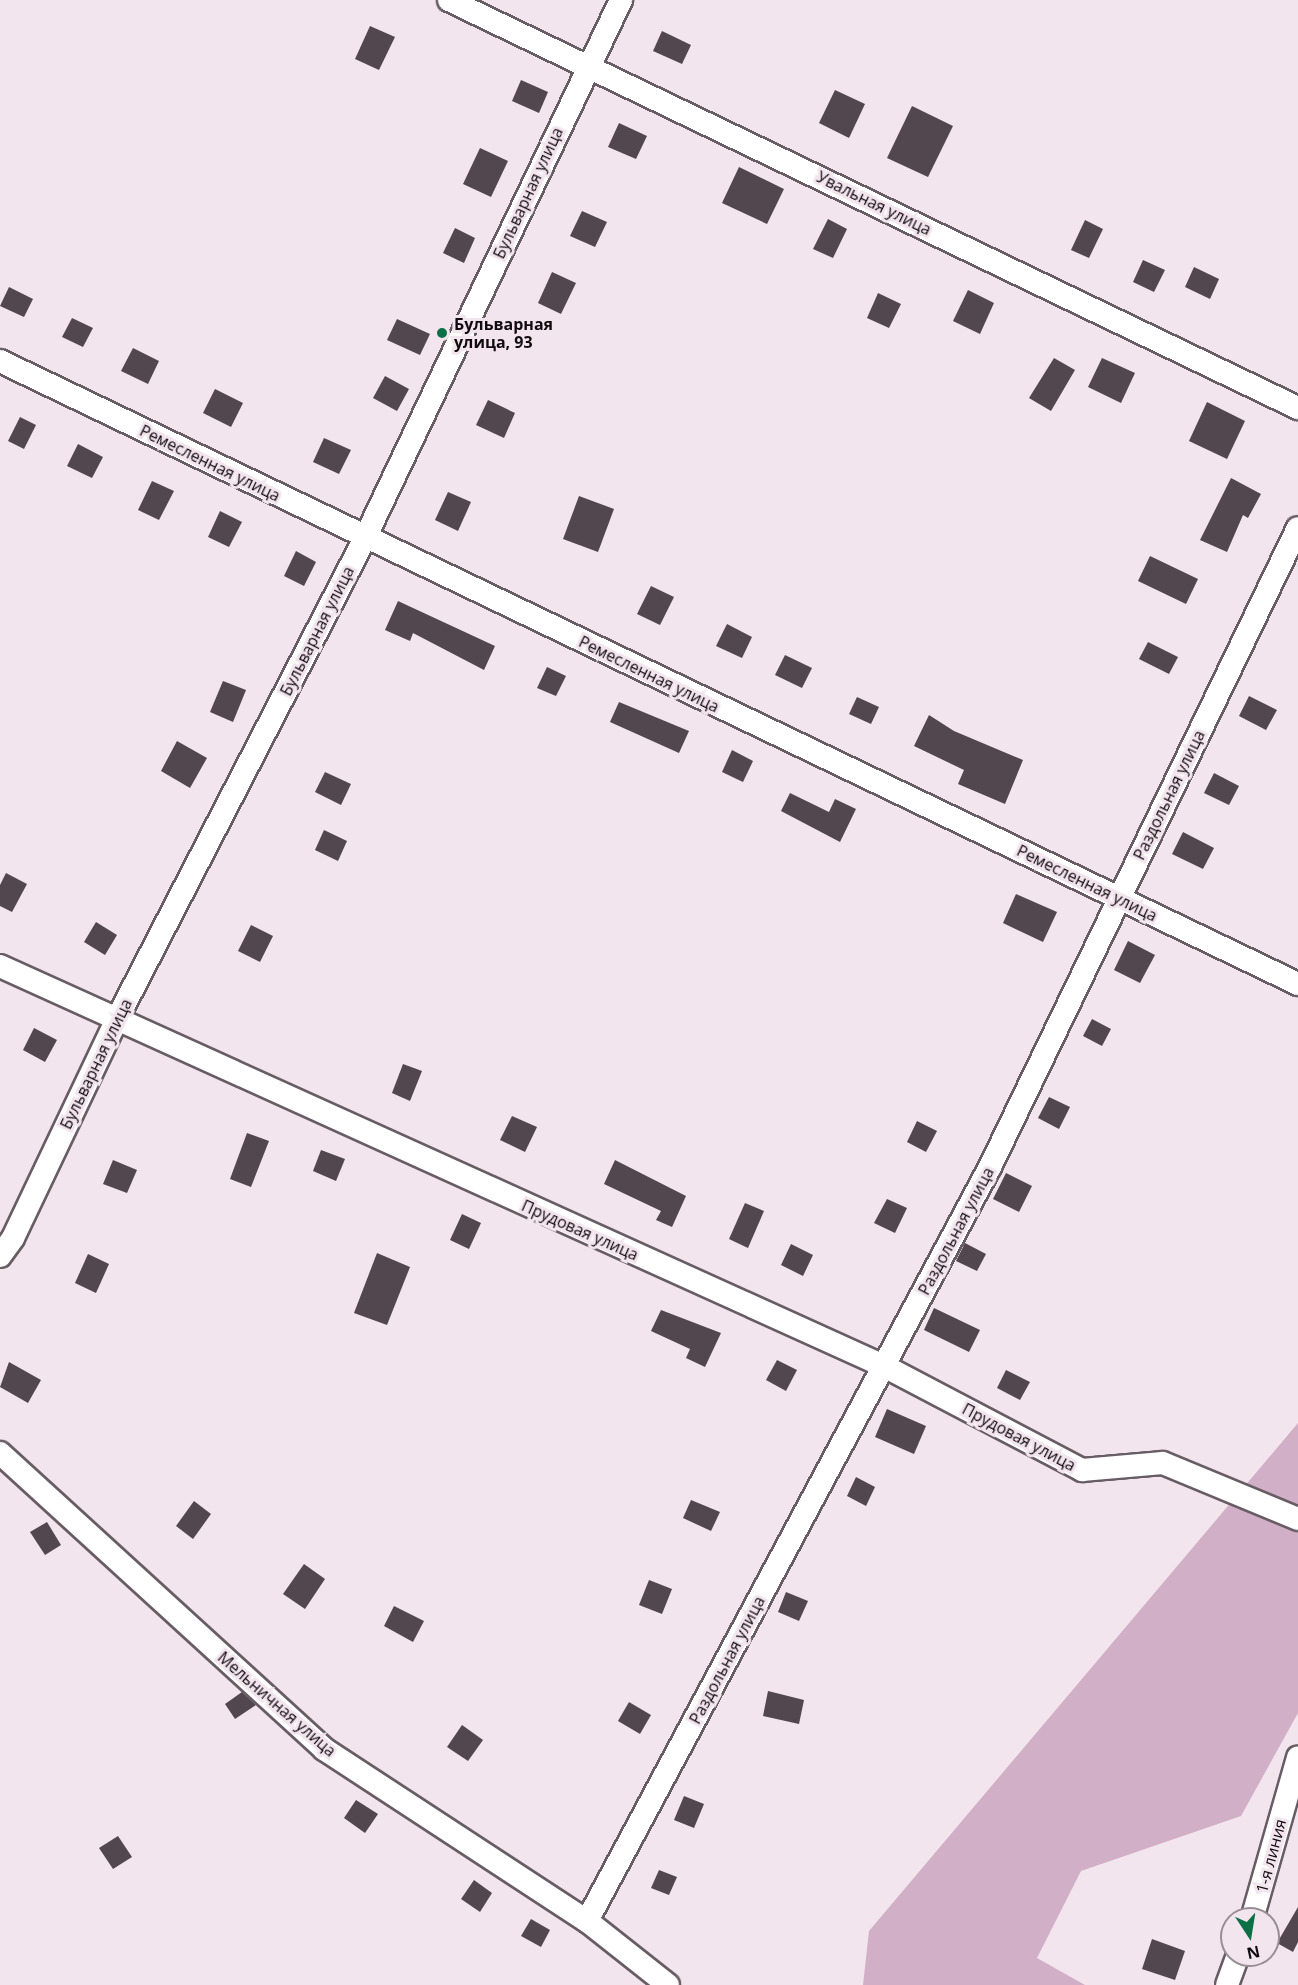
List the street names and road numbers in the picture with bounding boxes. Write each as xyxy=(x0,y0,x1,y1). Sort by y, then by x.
street label: Бульварная улица xyxy=(489,124,567,262)
street label: Увальная улица xyxy=(814,167,934,239)
street label: Ремесленная улица xyxy=(137,421,283,505)
street label: Бульварная улица xyxy=(276,563,358,699)
street label: Ремесленная улица xyxy=(576,632,722,716)
street label: Раздольная улица xyxy=(1129,727,1209,863)
street label: Ремесленная улица xyxy=(1014,841,1160,925)
street label: Бульварная улица xyxy=(56,996,136,1132)
street label: Раздольная улица xyxy=(914,1164,998,1298)
street label: Прудовая улица xyxy=(519,1196,641,1264)
street label: Прудовая улица xyxy=(959,1399,1079,1475)
street label: Раздольная улица xyxy=(685,1593,769,1727)
street label: Мельничная улица xyxy=(214,1647,340,1761)
street label: 1-я линия xyxy=(1252,1817,1290,1895)

